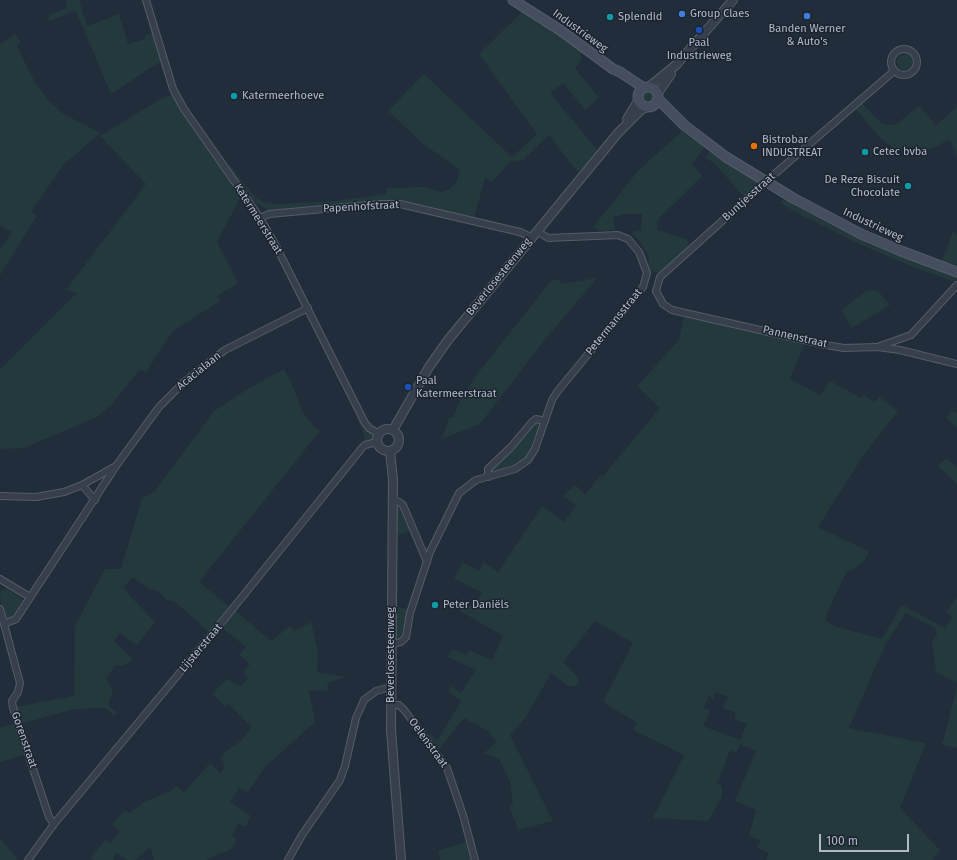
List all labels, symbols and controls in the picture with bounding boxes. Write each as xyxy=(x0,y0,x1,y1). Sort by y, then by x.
street label: Industrieweg xyxy=(550,7,610,55)
place label: Group Claes xyxy=(690,7,749,21)
marker: Group Claes xyxy=(677,9,687,19)
place label: Splendid xyxy=(618,10,662,24)
marker: Banden Werner & Auto's xyxy=(802,11,812,21)
marker: Splendid xyxy=(605,12,615,22)
place label: Banden Werner & Auto's xyxy=(769,22,845,48)
marker: Paal Industrieweg xyxy=(694,25,704,35)
place label: Paal Industrieweg xyxy=(667,36,731,62)
place label: Katermeerhoeve xyxy=(242,89,324,103)
marker: Katermeerhoeve xyxy=(229,91,239,101)
place label: Bistrobar INDUSTREAT xyxy=(762,133,822,159)
marker: Bistrobar INDUSTREAT xyxy=(749,141,759,151)
place label: Cetec bvba xyxy=(873,145,927,159)
marker: Cetec bvba xyxy=(860,147,870,157)
street label: Buntjesstraat xyxy=(720,170,778,224)
place label: De Reze Biscuit Chocolate xyxy=(824,173,900,199)
street label: Katermeerstraat xyxy=(231,181,285,257)
marker: De Reze Biscuit Chocolate xyxy=(903,181,913,191)
street label: Papenhofstraat xyxy=(323,198,399,216)
street label: Industrieweg xyxy=(841,205,905,245)
street label: Beverlosesteenweg xyxy=(464,236,534,318)
street label: Petermansstraat xyxy=(583,286,645,358)
street label: Pannenstraat xyxy=(761,323,829,351)
street label: Acacialaan xyxy=(174,349,224,393)
place label: Paal Katermeerstraat xyxy=(416,374,497,400)
marker: Paal Katermeerstraat xyxy=(403,382,413,392)
place label: Peter Daniëls xyxy=(443,598,509,612)
marker: Peter Daniëls xyxy=(430,600,440,610)
street label: Beverlosesteenweg xyxy=(384,607,398,703)
street label: Lijsterstraat xyxy=(177,621,225,675)
street label: Gorenstraat xyxy=(8,710,40,770)
street label: Oelenstraat xyxy=(406,716,450,770)
scale bar xyxy=(821,826,911,852)
text: 100 m xyxy=(826,834,858,848)

